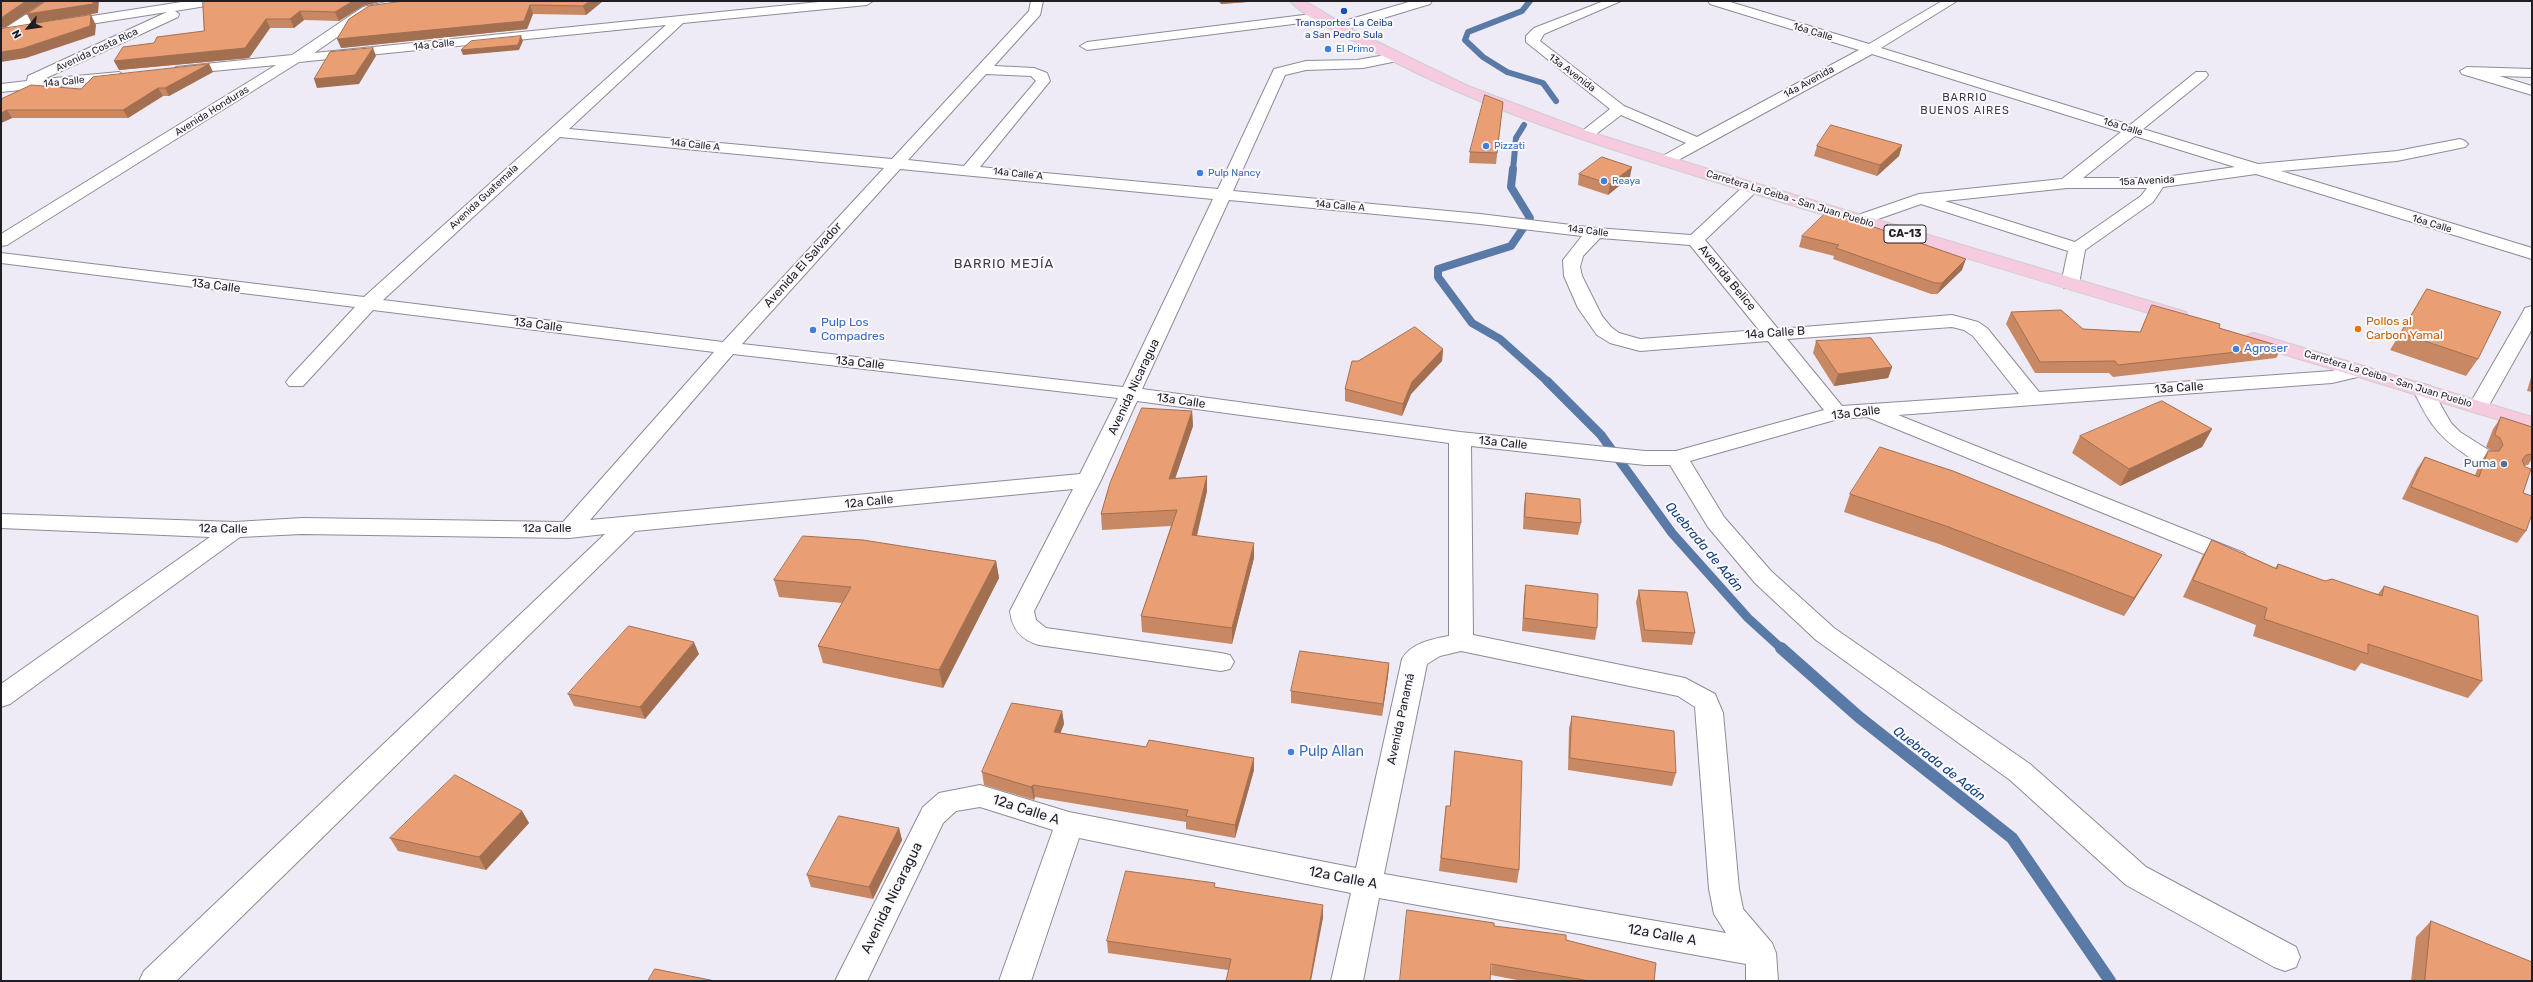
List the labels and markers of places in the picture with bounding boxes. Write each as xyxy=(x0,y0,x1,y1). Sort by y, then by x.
marker: Transportes La Ceiba a San Pedro Sula xyxy=(1339,6,1349,16)
place label: Transportes La Ceiba a San Pedro Sula xyxy=(1295,17,1393,40)
place label: El Primo xyxy=(1336,43,1374,55)
marker: El Primo xyxy=(1323,44,1333,54)
place label: Pizzati xyxy=(1494,140,1525,152)
marker: Pizzati xyxy=(1481,141,1491,151)
place label: Pulp Nancy xyxy=(1208,167,1261,179)
marker: Pulp Nancy xyxy=(1195,168,1205,178)
place label: Reaya xyxy=(1612,175,1640,187)
marker: Reaya xyxy=(1599,176,1609,186)
place label: Pollos al Carbon Yamal xyxy=(2366,315,2443,343)
place label: Pulp Los Compadres xyxy=(821,316,885,344)
marker: Pollos al Carbon Yamal xyxy=(2353,324,2363,334)
marker: Pulp Los Compadres xyxy=(808,325,818,335)
place label: Agroser xyxy=(2244,342,2288,356)
marker: Agroser xyxy=(2231,344,2241,354)
place label: Puma xyxy=(2464,457,2496,471)
marker: Puma xyxy=(2499,459,2509,469)
place label: Pulp Allan xyxy=(1299,744,1364,760)
marker: Pulp Allan xyxy=(1286,747,1296,757)

